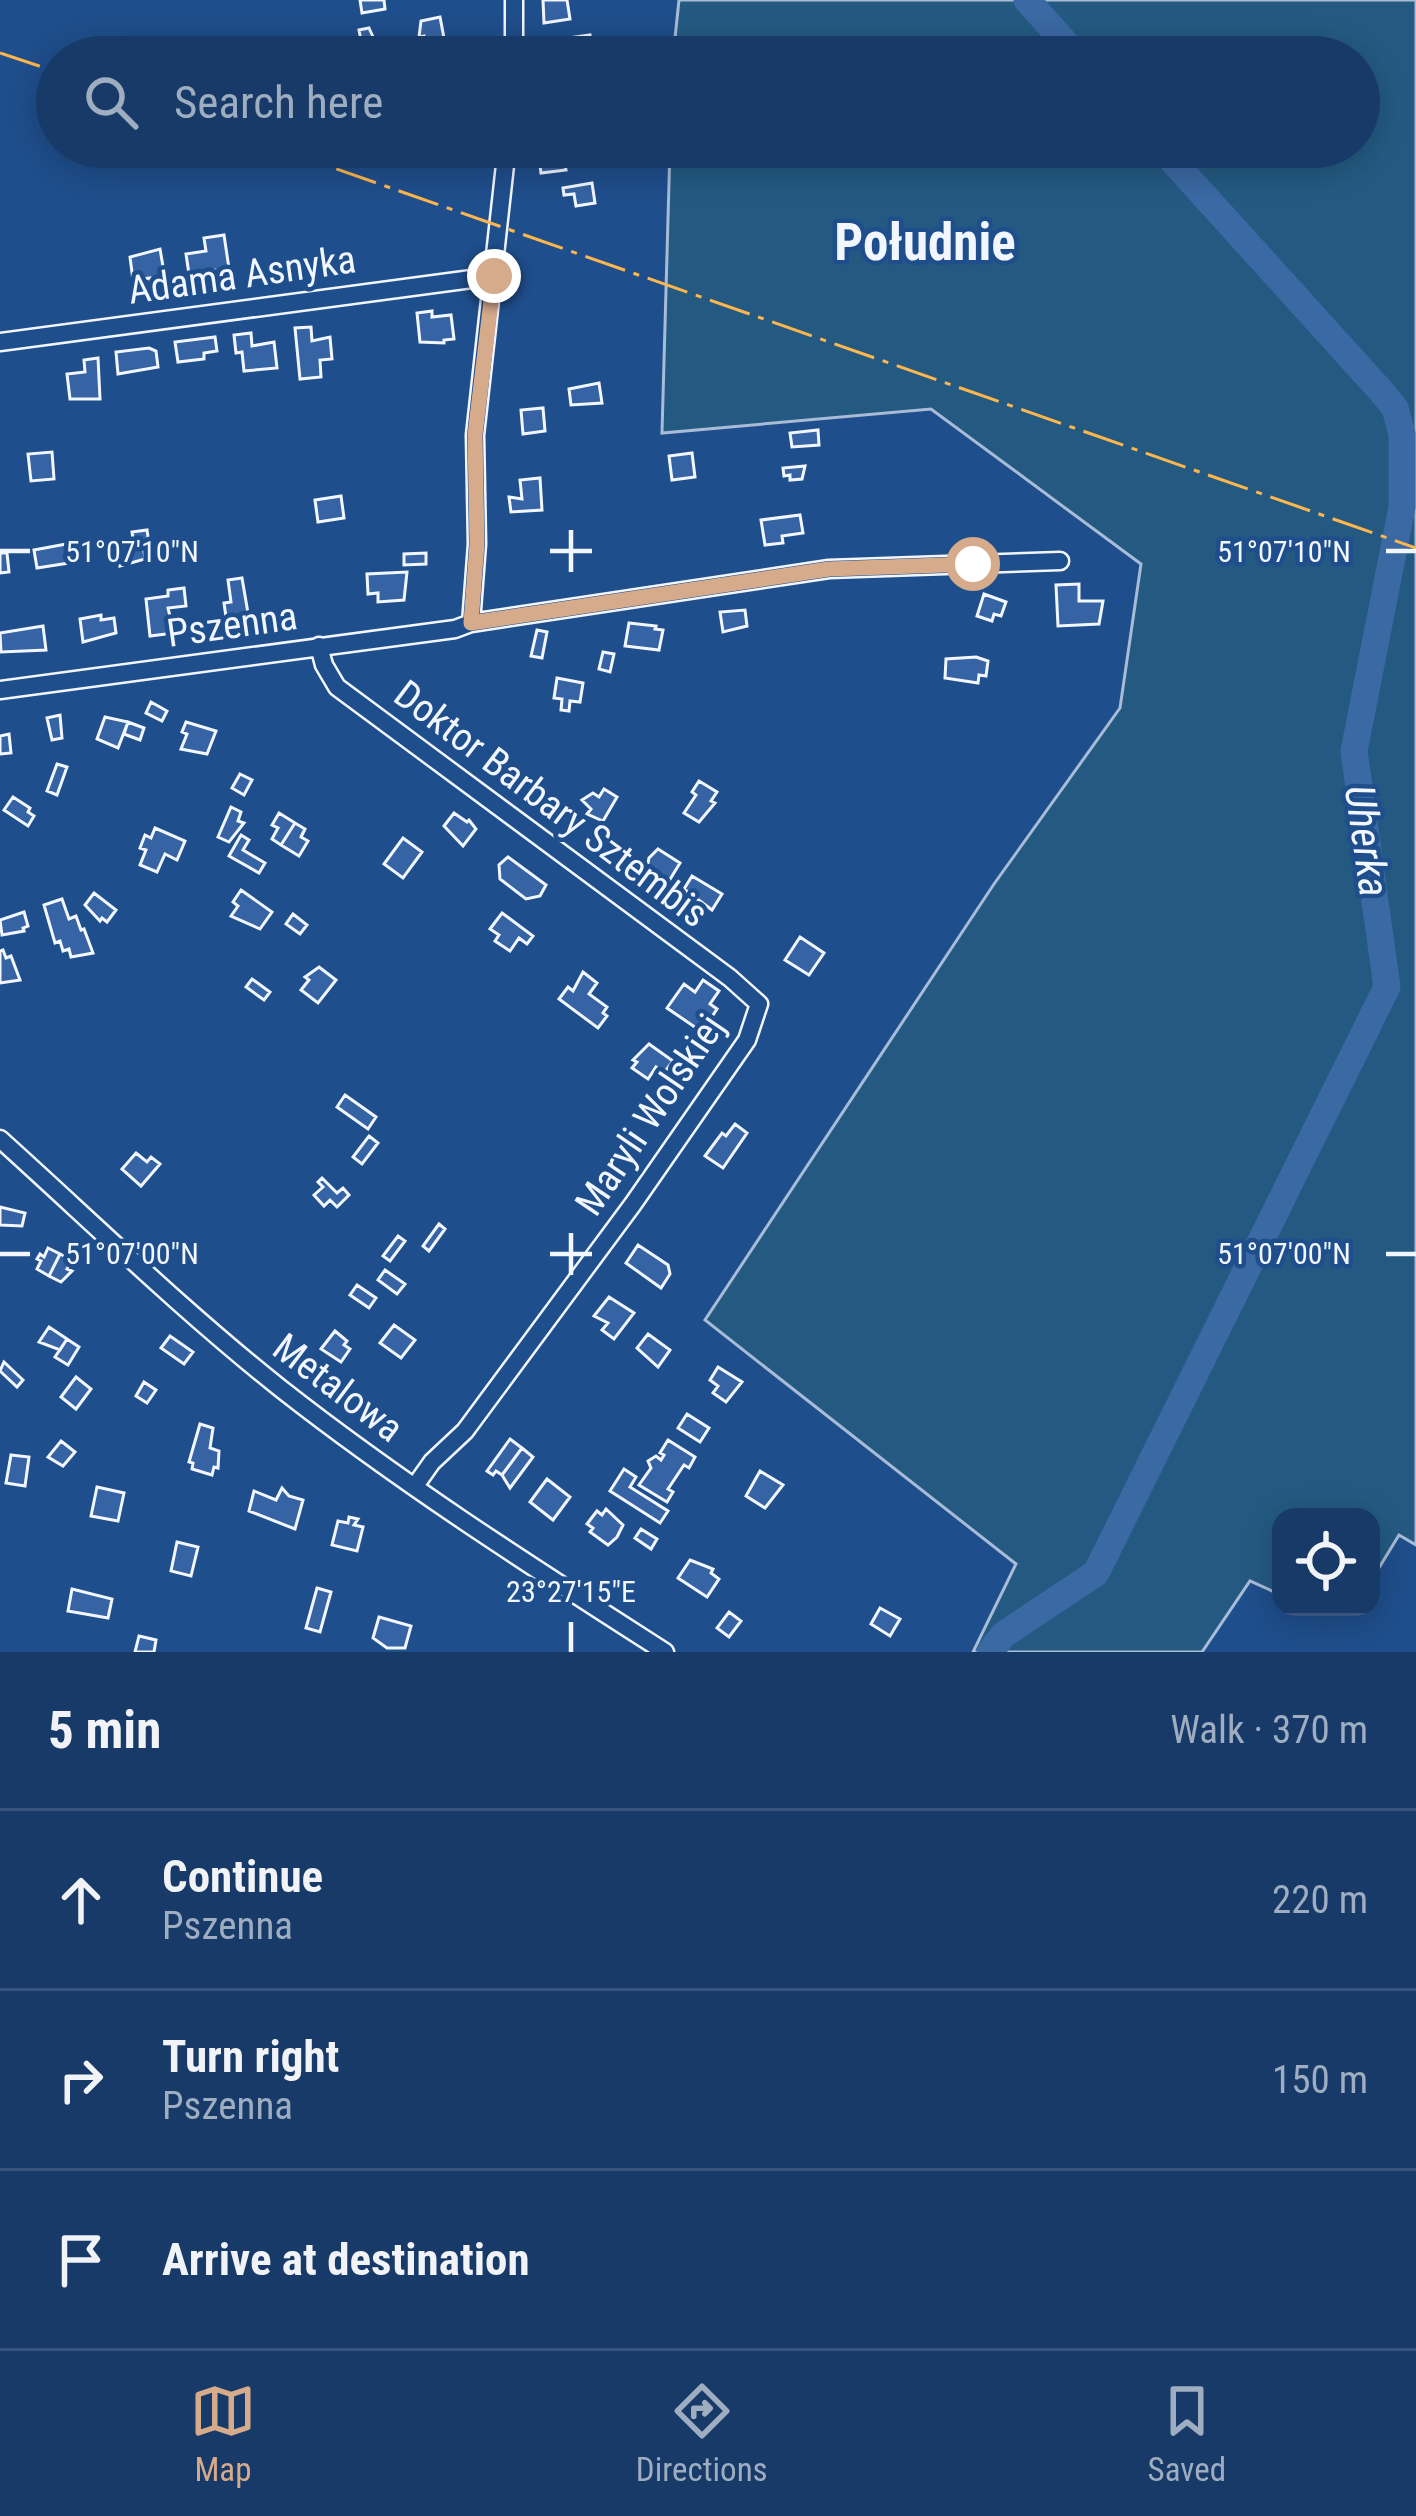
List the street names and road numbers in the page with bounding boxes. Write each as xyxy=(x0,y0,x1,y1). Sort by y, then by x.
street label: Adama Asnyka xyxy=(125,236,359,314)
street label: Pszenna xyxy=(164,593,300,657)
street label: Doktor Barbary Sztembis xyxy=(385,671,717,937)
street label: Maryli Wolskiej xyxy=(566,1006,734,1224)
street label: Metalowa xyxy=(264,1324,412,1452)

